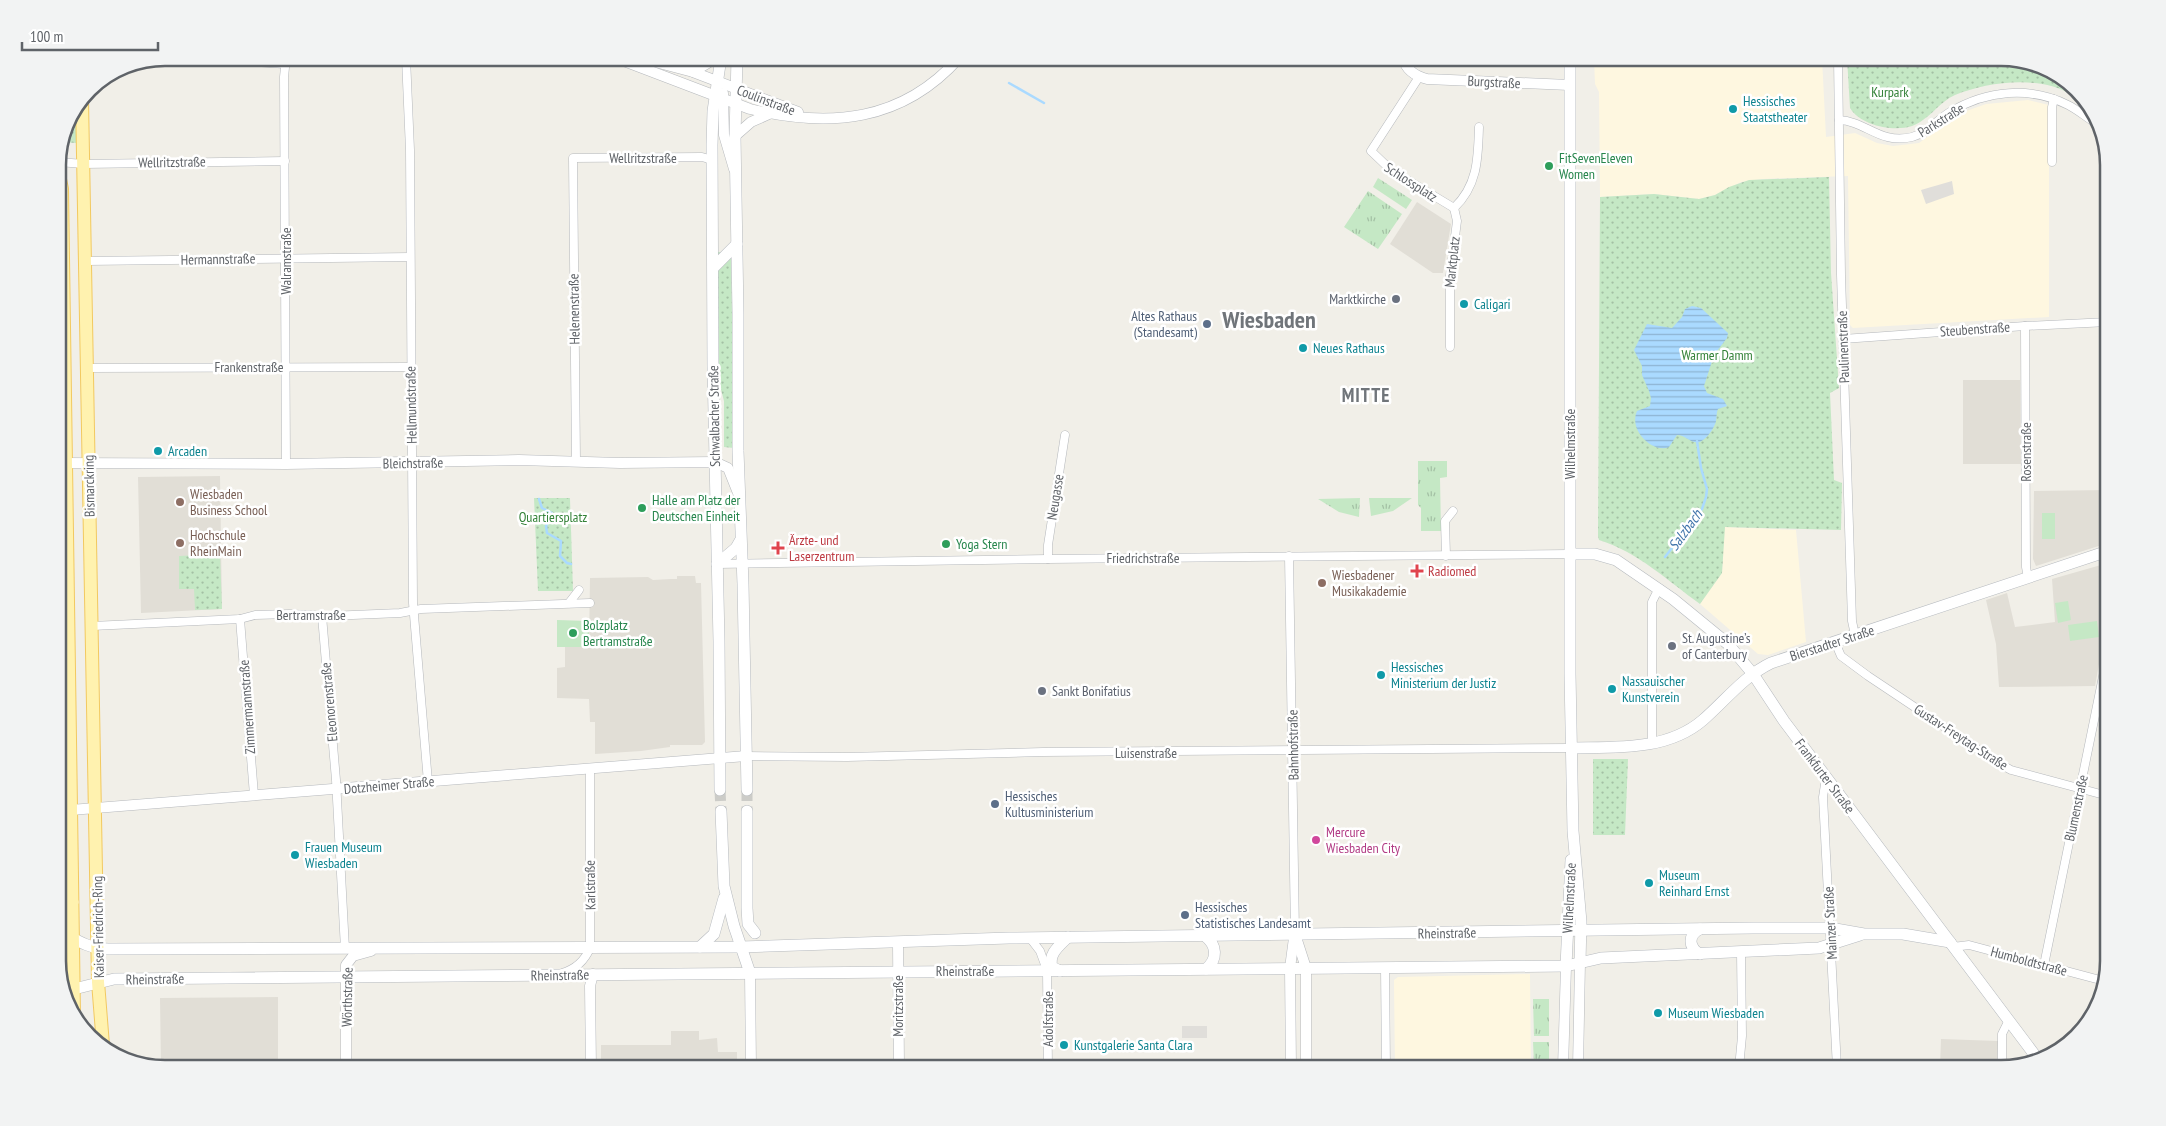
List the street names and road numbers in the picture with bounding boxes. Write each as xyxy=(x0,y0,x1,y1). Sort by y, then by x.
street label: Burgstraße xyxy=(1467,72,1521,92)
street label: Coulinstraße xyxy=(734,81,798,119)
street label: Parkstraße xyxy=(1914,99,1968,141)
street label: Wellritzstraße xyxy=(609,149,677,167)
street label: Wellritzstraße xyxy=(138,152,206,172)
street label: Schlossplatz xyxy=(1381,158,1441,206)
street label: Walramstraße xyxy=(277,227,295,294)
street label: Marktplatz xyxy=(1440,235,1464,289)
street label: Hermannstraße xyxy=(180,249,256,269)
street label: Helenenstraße xyxy=(564,273,584,345)
street label: Paulinenstraße xyxy=(1833,310,1853,384)
street label: Steubenstraße xyxy=(1939,318,2011,340)
street label: Frankenstraße xyxy=(214,358,284,376)
street label: Schwalbacher Straße xyxy=(704,365,724,467)
street label: Hellmundstraße xyxy=(401,366,421,444)
street label: Wilhelmstraße xyxy=(1561,408,1579,479)
street label: Rosenstraße xyxy=(2017,422,2035,482)
street label: Bleichstraße xyxy=(383,453,444,473)
street label: Bismarckring xyxy=(79,455,99,517)
street label: Neugasse xyxy=(1042,473,1068,521)
street label: Friedrichstraße xyxy=(1106,549,1180,567)
street label: Bertramstraße xyxy=(276,606,346,624)
street label: Bierstadter Straße xyxy=(1788,621,1877,665)
street label: Zimmermannstraße xyxy=(235,659,259,755)
street label: Eleonorenstraße xyxy=(317,661,341,742)
street label: Gustav-Freytag-Straße xyxy=(1911,700,2012,774)
street label: Bahnhofstraße xyxy=(1283,709,1303,781)
street label: Frankfurter Straße xyxy=(1791,735,1859,817)
street label: Luisenstraße xyxy=(1115,744,1177,762)
street label: Dotzheimer Straße xyxy=(343,772,435,798)
street label: Blumenstraße xyxy=(2060,773,2092,843)
street label: Karlstraße xyxy=(581,860,599,910)
street label: Wilhelmstraße xyxy=(1558,862,1580,934)
street label: Kaiser-Friedrich-Ring xyxy=(88,876,108,978)
street label: Mainzer Straße xyxy=(1819,886,1841,960)
street label: Rheinstraße xyxy=(1418,923,1477,943)
street label: Humboldtstraße xyxy=(1989,942,2070,980)
street label: Rheinstraße xyxy=(936,962,994,980)
street label: Rheinstraße xyxy=(531,965,590,985)
street label: Wörthstraße xyxy=(337,967,357,1027)
street label: Rheinstraße xyxy=(126,969,185,989)
street label: Moritzstraße xyxy=(889,975,907,1037)
street label: Adolfstraße xyxy=(1039,991,1057,1047)

